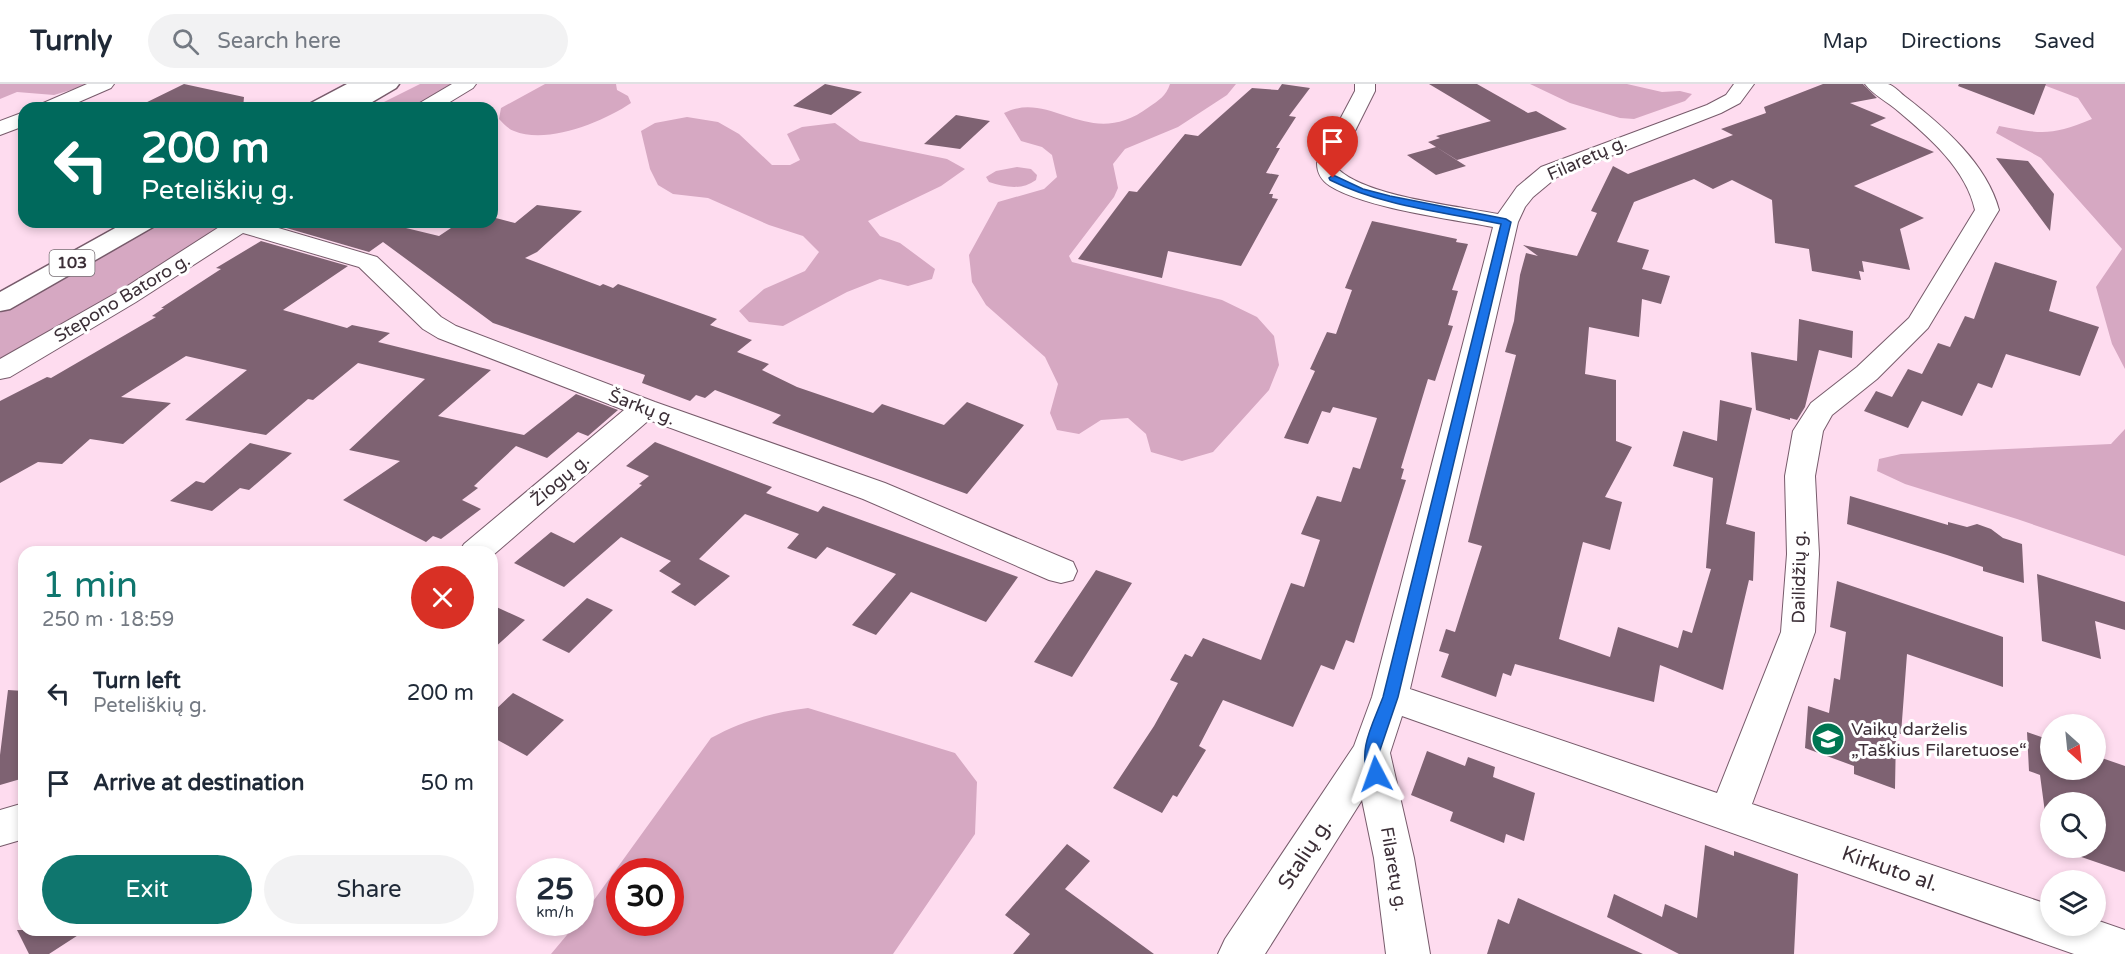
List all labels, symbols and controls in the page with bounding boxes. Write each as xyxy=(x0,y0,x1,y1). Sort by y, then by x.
search box xyxy=(148,14,568,68)
text: Turnly xyxy=(30,24,112,58)
icon: search xyxy=(169,25,202,58)
text: Search here xyxy=(217,28,341,54)
text: Map xyxy=(1822,29,1868,54)
text: Directions xyxy=(1901,29,2001,54)
text: Saved xyxy=(2034,29,2095,54)
pin xyxy=(1307,116,1358,178)
text: 200 m xyxy=(141,123,270,174)
icon: arrive xyxy=(1316,125,1349,158)
icon: left xyxy=(42,126,120,204)
street label: Filaretų g. xyxy=(1544,131,1630,185)
text: Peteliškių g. xyxy=(141,174,295,207)
street label: Stepono Batoro g. xyxy=(50,249,194,347)
road number: 103 xyxy=(50,250,94,276)
street label: Šarkų g. xyxy=(606,384,678,430)
street label: Žiogų g. xyxy=(526,449,594,511)
street label: Dailidžių g. xyxy=(1787,530,1811,624)
text: 1 min xyxy=(42,564,138,607)
button: close xyxy=(411,566,474,629)
text: 250 m · 18:59 xyxy=(42,608,174,632)
text: Turn left xyxy=(93,668,181,694)
icon: left xyxy=(42,677,75,710)
text: 200 m xyxy=(407,680,474,706)
text: Peteliškių g. xyxy=(93,694,207,718)
north arrow xyxy=(2040,714,2106,780)
map controls xyxy=(2040,714,2106,936)
place label: Vaikų darželis „Taškius Filaretuose“ xyxy=(1851,718,2027,761)
school or university icon: Vaikų darželis „Taškius Filaretuose“ xyxy=(1810,721,1846,757)
position arrow xyxy=(1344,742,1408,806)
icon: arrive xyxy=(42,767,75,800)
text: Arrive at destination xyxy=(93,770,304,796)
text: 50 m xyxy=(420,770,474,796)
button: search xyxy=(2040,792,2106,858)
street label: Stalių g. xyxy=(1273,814,1337,894)
street label: Filaretų g. xyxy=(1376,825,1412,913)
street label: Kirkuto al. xyxy=(1839,841,1941,897)
button: Exit xyxy=(42,855,252,924)
button: Share xyxy=(264,855,474,924)
speed limit sign: 30 xyxy=(606,858,684,936)
button: layers xyxy=(2040,870,2106,936)
text: 25 xyxy=(536,871,574,908)
text: km/h xyxy=(536,903,574,921)

